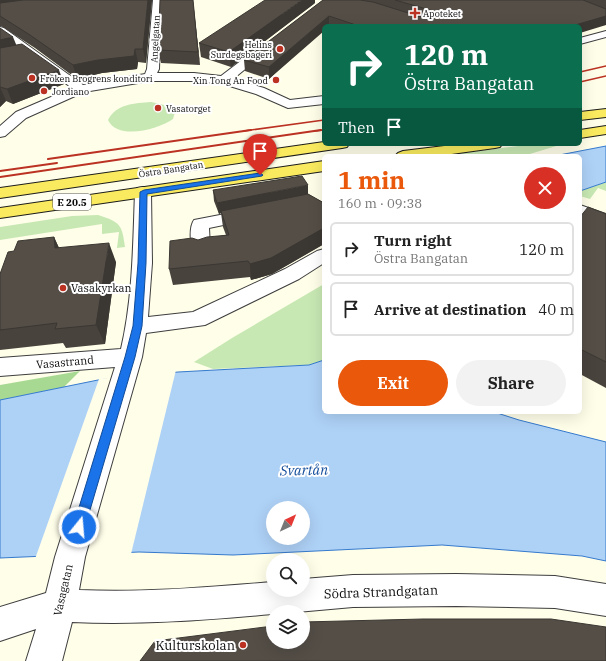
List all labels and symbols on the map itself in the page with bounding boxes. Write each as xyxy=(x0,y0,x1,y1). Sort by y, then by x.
marker: Apoteket xyxy=(410,8,420,18)
place label: Apoteket xyxy=(423,8,461,19)
street label: Angelgatan xyxy=(148,15,162,63)
place label: Helins Surdegsbageri xyxy=(211,39,272,60)
marker: Helins Surdegsbageri xyxy=(275,44,285,54)
marker: Fröken Brogrens konditori xyxy=(27,73,37,83)
place label: Fröken Brogrens konditori xyxy=(40,73,153,84)
place label: Xin Tong An Food xyxy=(193,75,269,86)
marker: Xin Tong An Food xyxy=(271,75,281,85)
marker: Jordiano xyxy=(39,86,49,96)
place label: Jordiano xyxy=(52,86,89,97)
marker: Vasatorget xyxy=(153,103,163,113)
place label: Vasatorget xyxy=(166,103,211,114)
pin xyxy=(243,134,277,175)
street label: Östra Bangatan xyxy=(138,158,204,180)
road number: E 20.5 xyxy=(53,194,91,210)
place label: Vasakyrkan xyxy=(71,281,132,295)
marker: Vasakyrkan xyxy=(58,283,68,293)
street label: Vasastrand xyxy=(36,352,95,371)
water label: Svartån xyxy=(279,461,328,479)
north arrow xyxy=(266,501,310,545)
position arrow xyxy=(58,506,100,548)
street label: Vasagatan xyxy=(50,563,76,617)
street label: Södra Strandgatan xyxy=(324,582,438,602)
place label: Kulturskolan xyxy=(155,637,235,654)
marker: Kulturskolan xyxy=(238,640,248,650)

